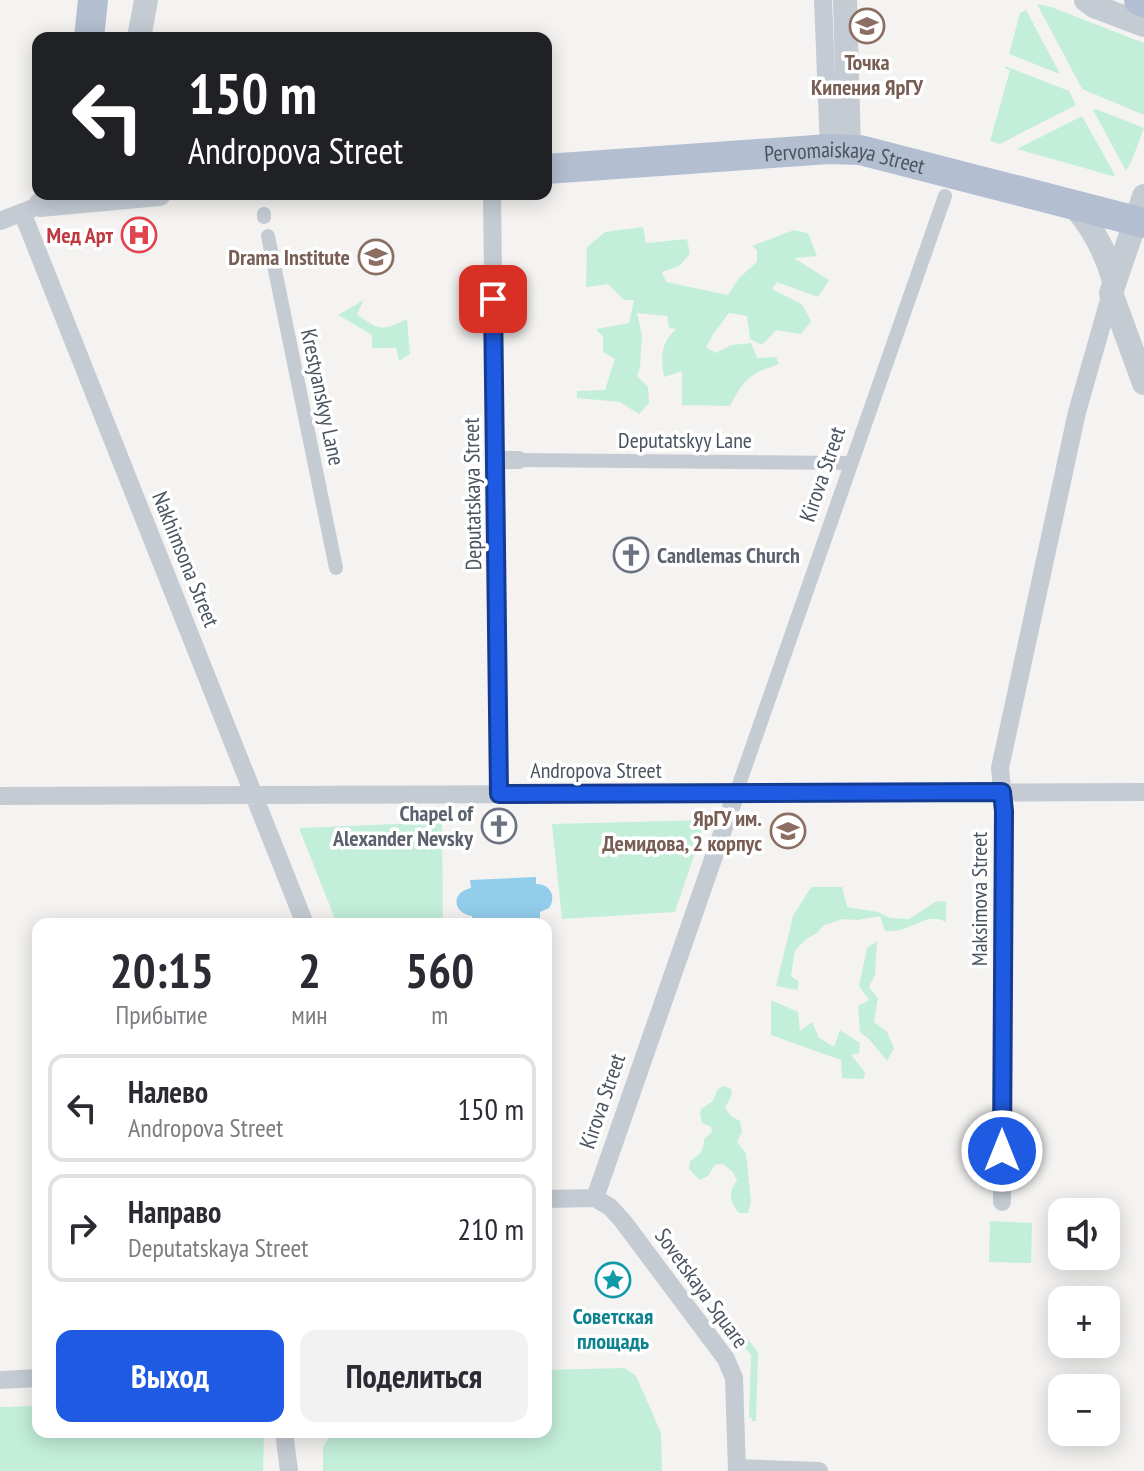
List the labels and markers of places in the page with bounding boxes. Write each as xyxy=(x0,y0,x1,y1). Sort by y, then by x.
school or university icon: Точка Кипения ЯрГУ xyxy=(848,7,886,45)
place label: Точка Кипения ЯрГУ xyxy=(811,48,924,101)
hospital icon: Мед Арт xyxy=(120,216,158,254)
place label: Мед Арт xyxy=(47,221,113,249)
school or university icon: Drama Institute xyxy=(357,238,395,276)
place label: Drama Institute xyxy=(228,243,350,271)
pin xyxy=(459,265,527,333)
church icon: Candlemas Church xyxy=(612,536,650,574)
place label: Candlemas Church xyxy=(657,541,800,569)
place label: Chapel of Alexander Nevsky xyxy=(332,799,474,852)
place label: ЯрГУ им. Демидова, 2 корпус xyxy=(602,804,762,857)
church icon: Chapel of Alexander Nevsky xyxy=(480,807,518,845)
school or university icon: ЯрГУ им. Демидова, 2 корпус xyxy=(769,812,807,850)
place icon: Советская площадь xyxy=(594,1261,632,1299)
place label: Советская площадь xyxy=(573,1302,653,1355)

